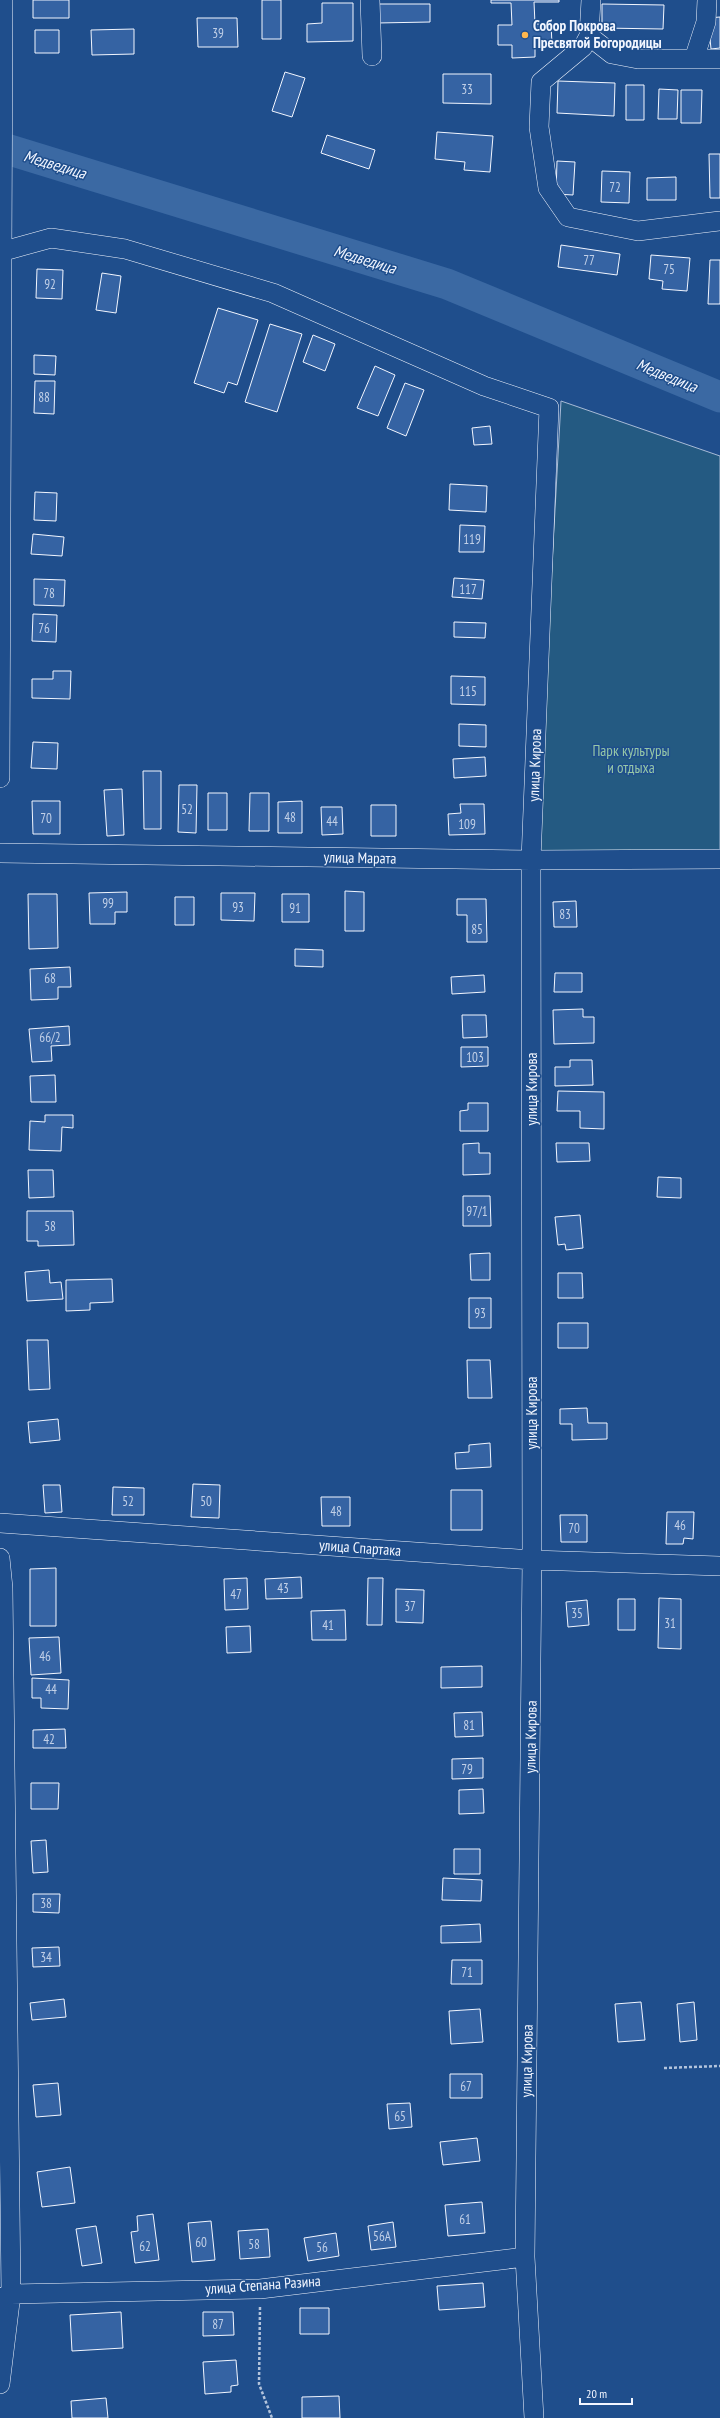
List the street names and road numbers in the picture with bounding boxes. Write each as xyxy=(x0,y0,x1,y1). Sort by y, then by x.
street label: улица Кирова xyxy=(524,728,545,802)
street label: улица Марата xyxy=(323,847,397,868)
street label: улица Кирова xyxy=(522,1053,541,1125)
street label: улица Кирова xyxy=(522,1377,541,1449)
street label: улица Спартака xyxy=(318,1535,402,1560)
street label: улица Кирова xyxy=(520,1700,541,1774)
street label: улица Кирова xyxy=(516,2024,537,2098)
street label: улица Степана Разина xyxy=(205,2271,321,2298)

